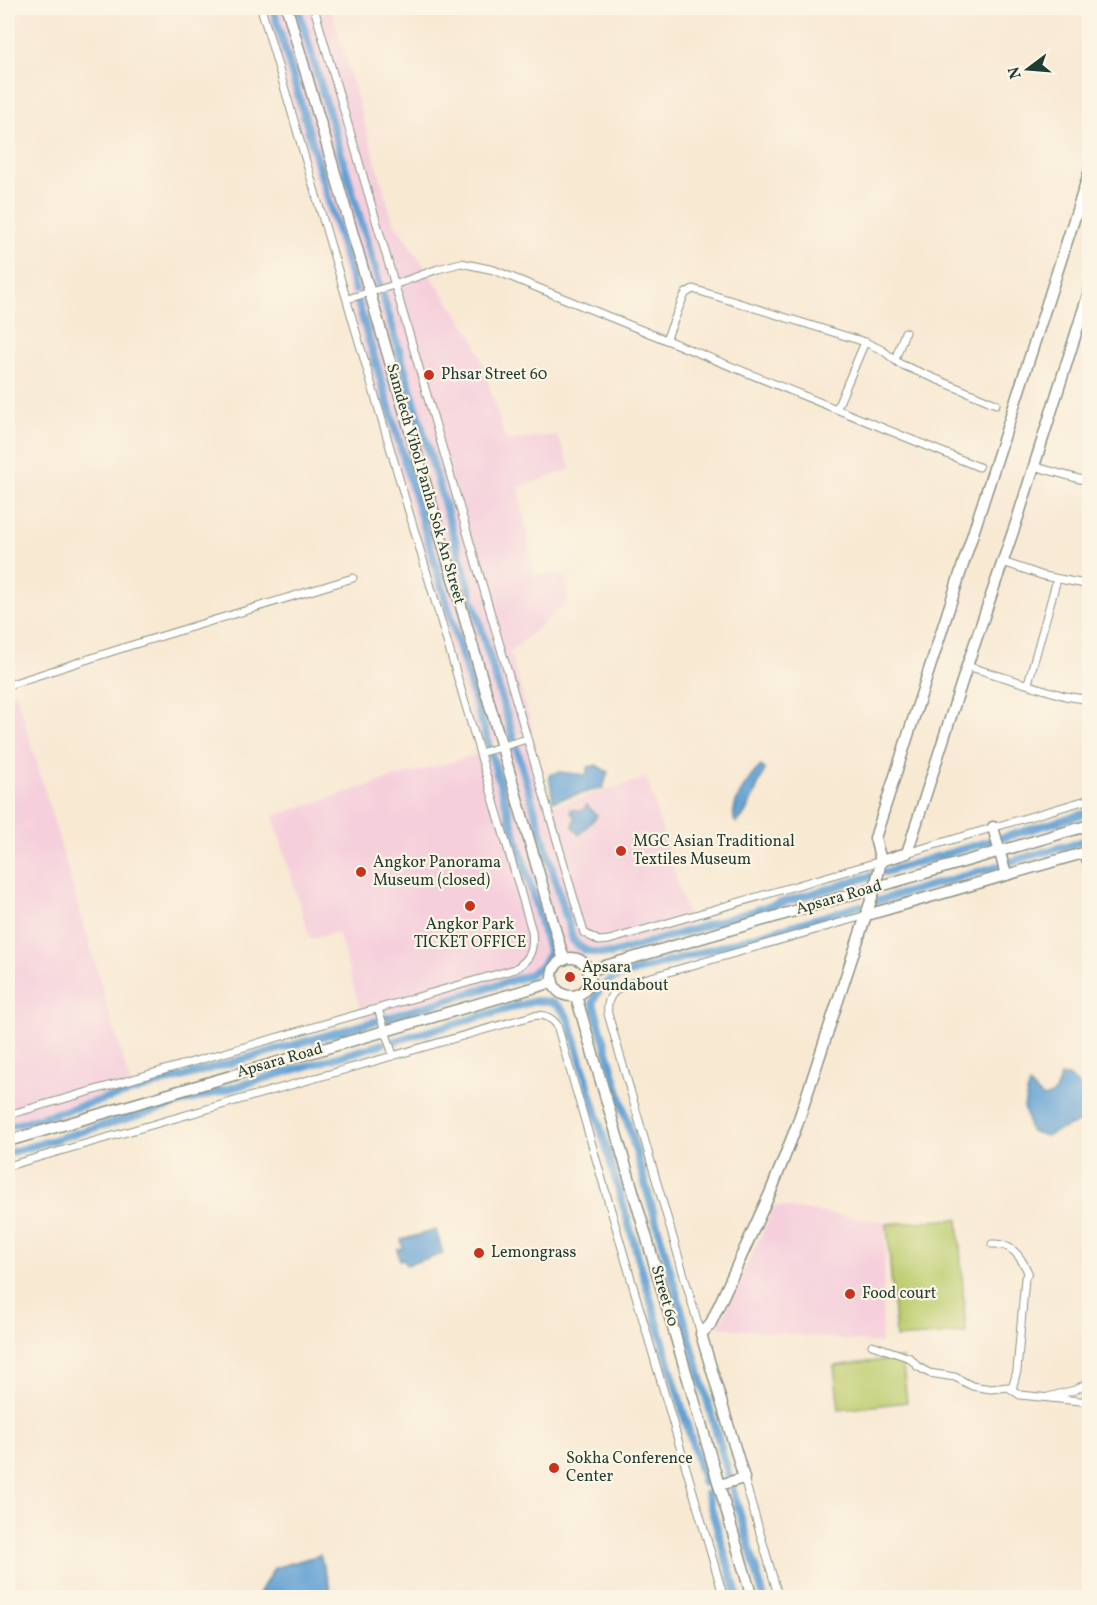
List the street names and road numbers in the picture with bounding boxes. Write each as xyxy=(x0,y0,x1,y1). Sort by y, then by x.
street label: Samdech Vibol Panha Sok An Street xyxy=(380,361,470,607)
street label: Apsara Road xyxy=(793,875,885,921)
street label: Apsara Road xyxy=(234,1038,326,1084)
street label: Street 60 xyxy=(645,1263,683,1329)

